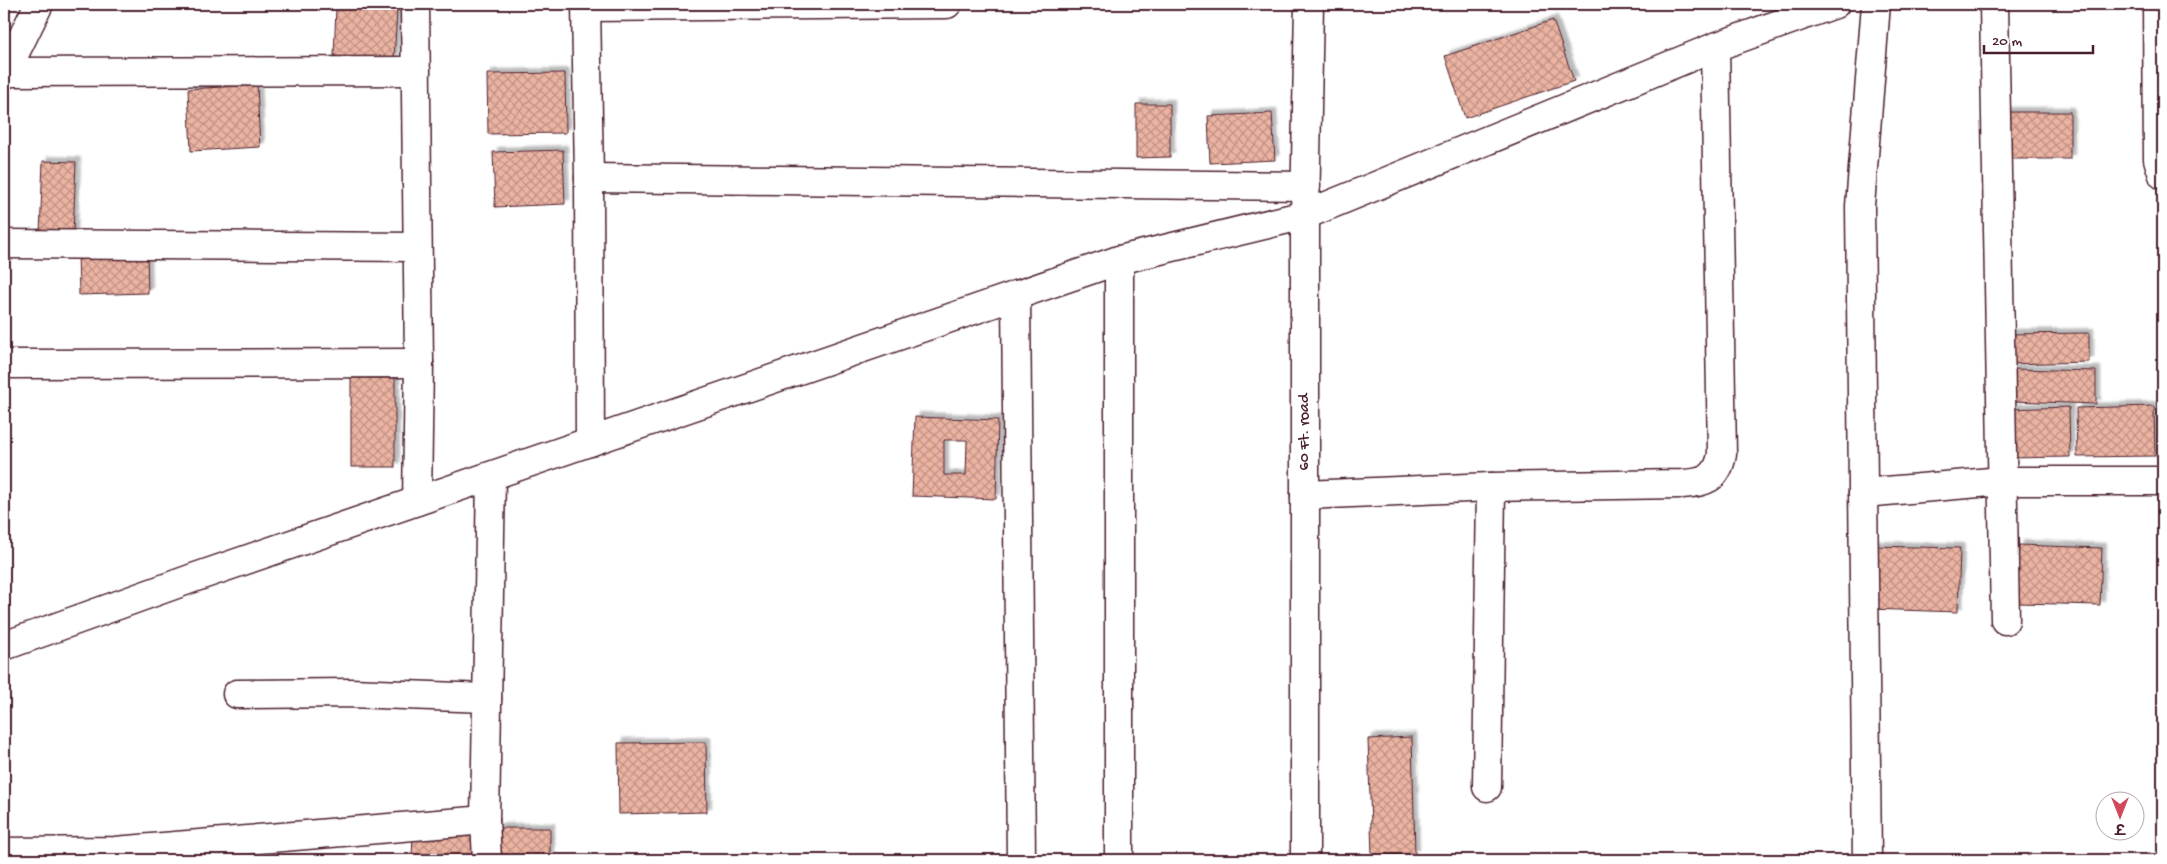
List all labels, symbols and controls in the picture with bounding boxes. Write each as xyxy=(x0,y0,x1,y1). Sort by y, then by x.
scale bar xyxy=(1984,22,2093,54)
text: 20 m xyxy=(1992,33,2022,51)
street label: 60 Ft. road xyxy=(1296,392,1315,470)
north arrow xyxy=(2094,792,2144,842)
text: उ xyxy=(2114,818,2127,835)

